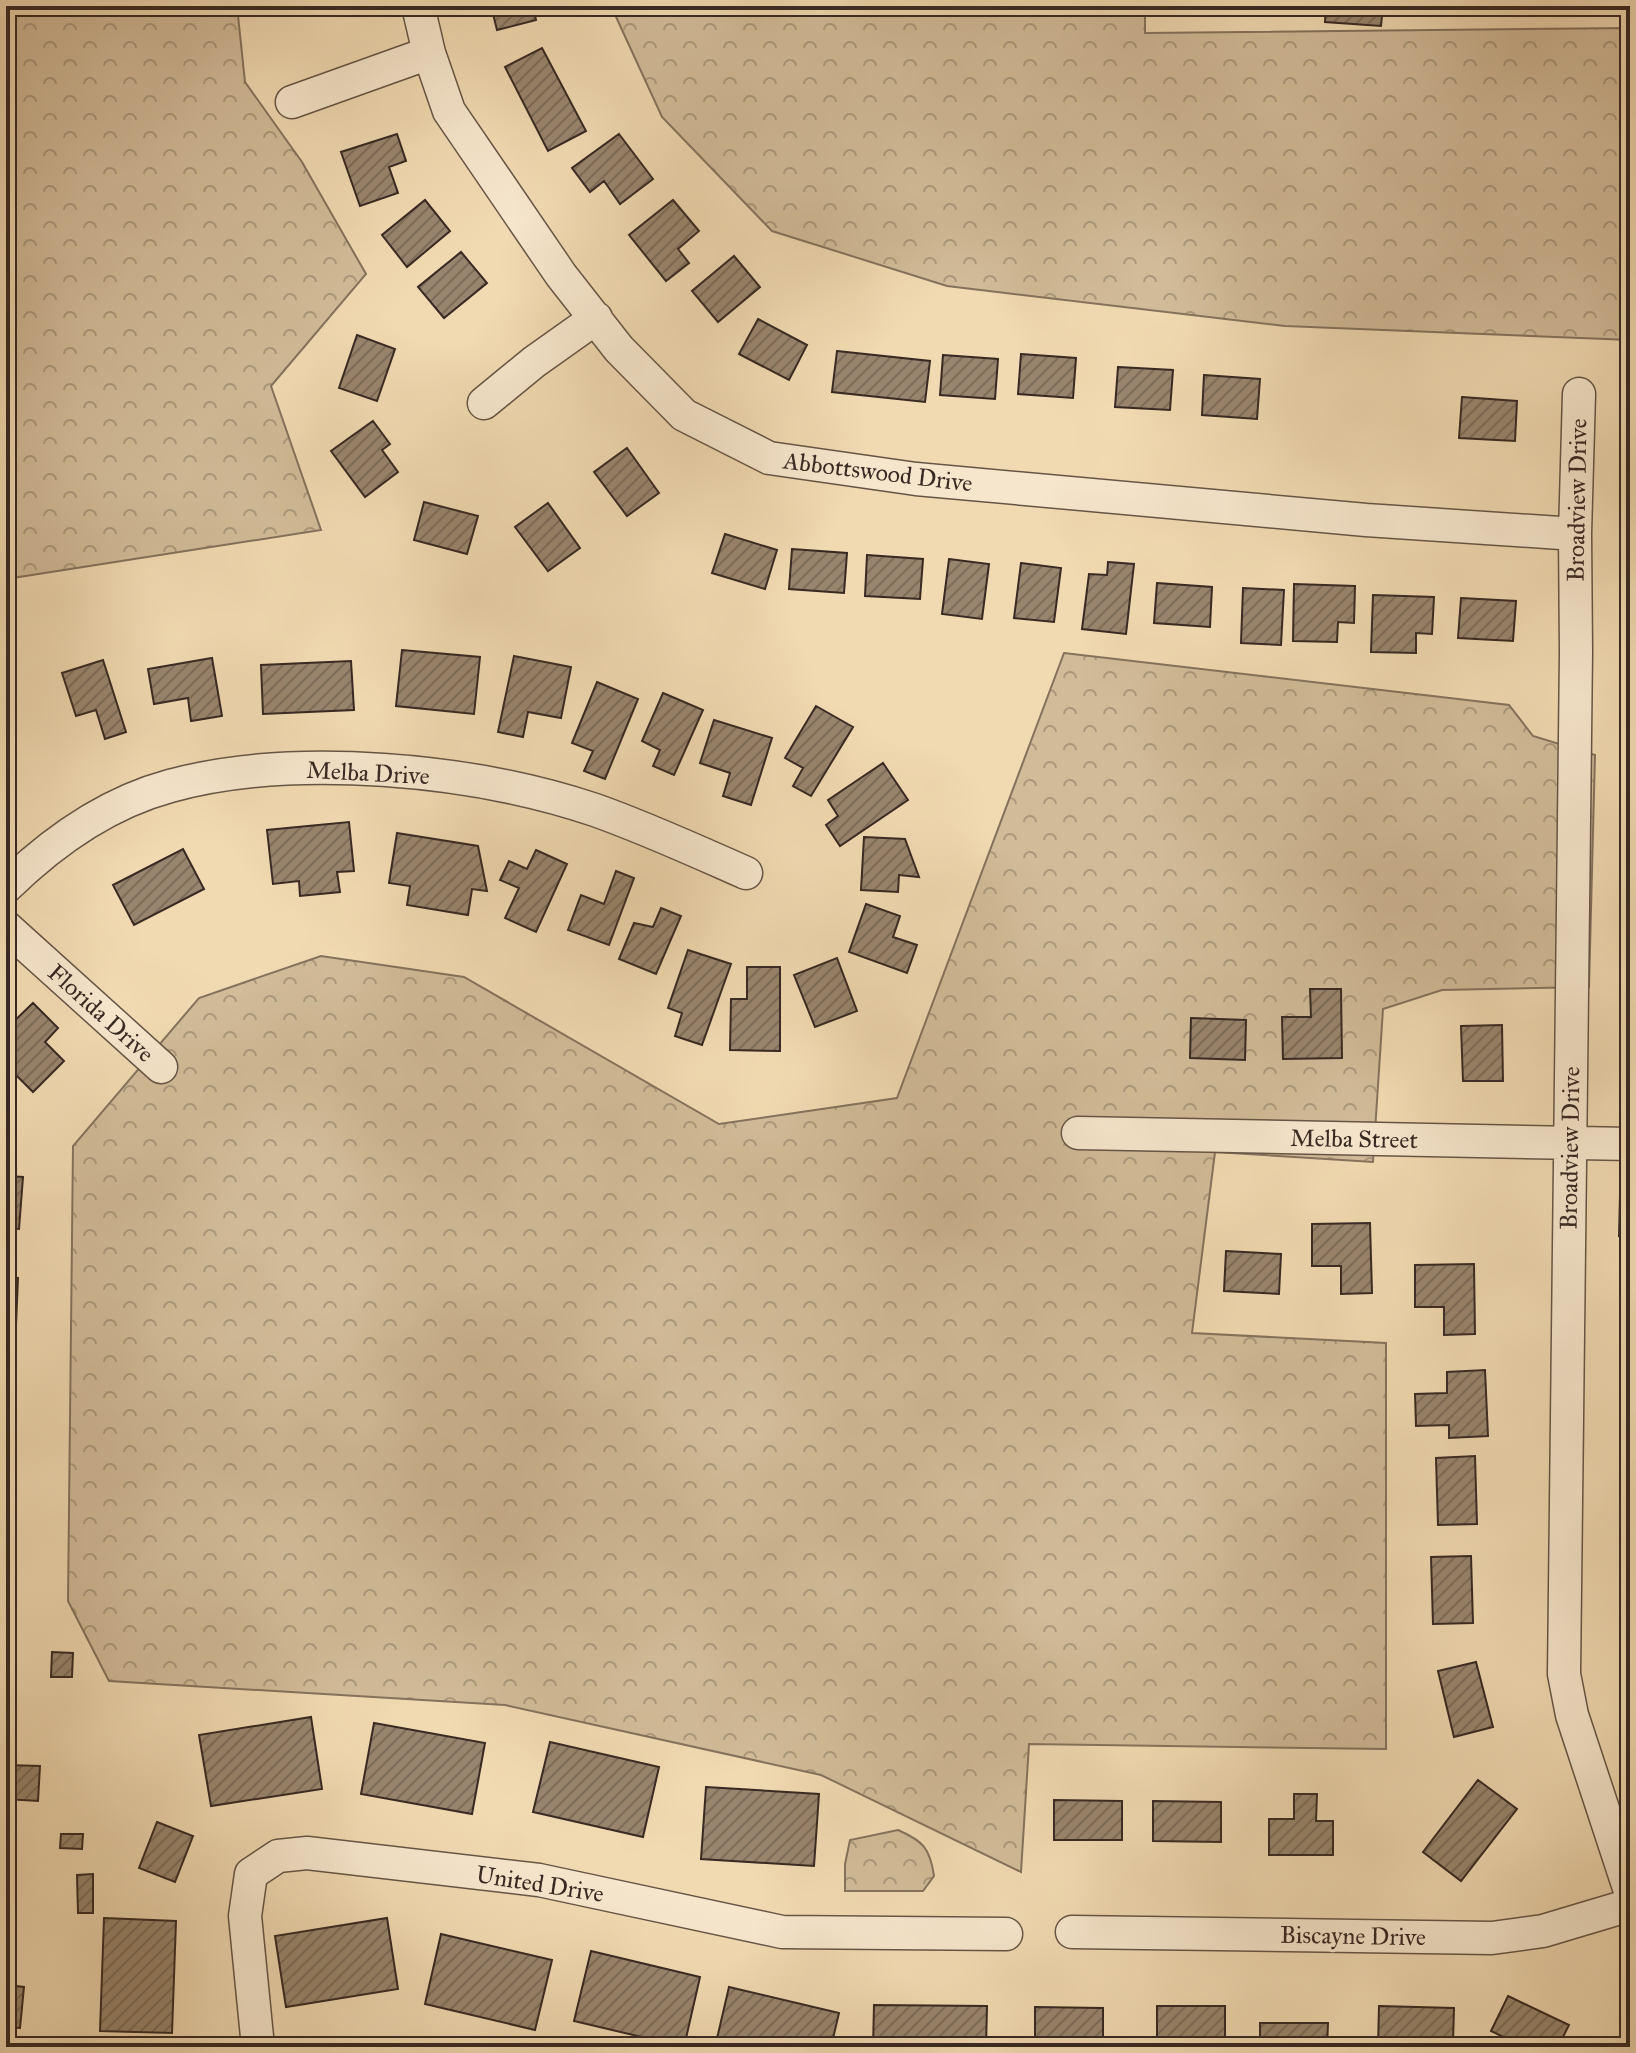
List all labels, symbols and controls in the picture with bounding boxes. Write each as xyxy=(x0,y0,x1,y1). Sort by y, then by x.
street label: Broadview Drive xyxy=(1561,418,1593,582)
street label: Abbottswood Drive xyxy=(781,445,974,498)
street label: Melba Drive xyxy=(306,755,430,791)
street label: Florida Drive xyxy=(42,957,160,1069)
street label: Broadview Drive xyxy=(1554,1066,1586,1230)
street label: Melba Street xyxy=(1290,1123,1419,1155)
street label: United Drive xyxy=(474,1859,606,1909)
street label: Biscayne Drive xyxy=(1280,1920,1426,1952)

